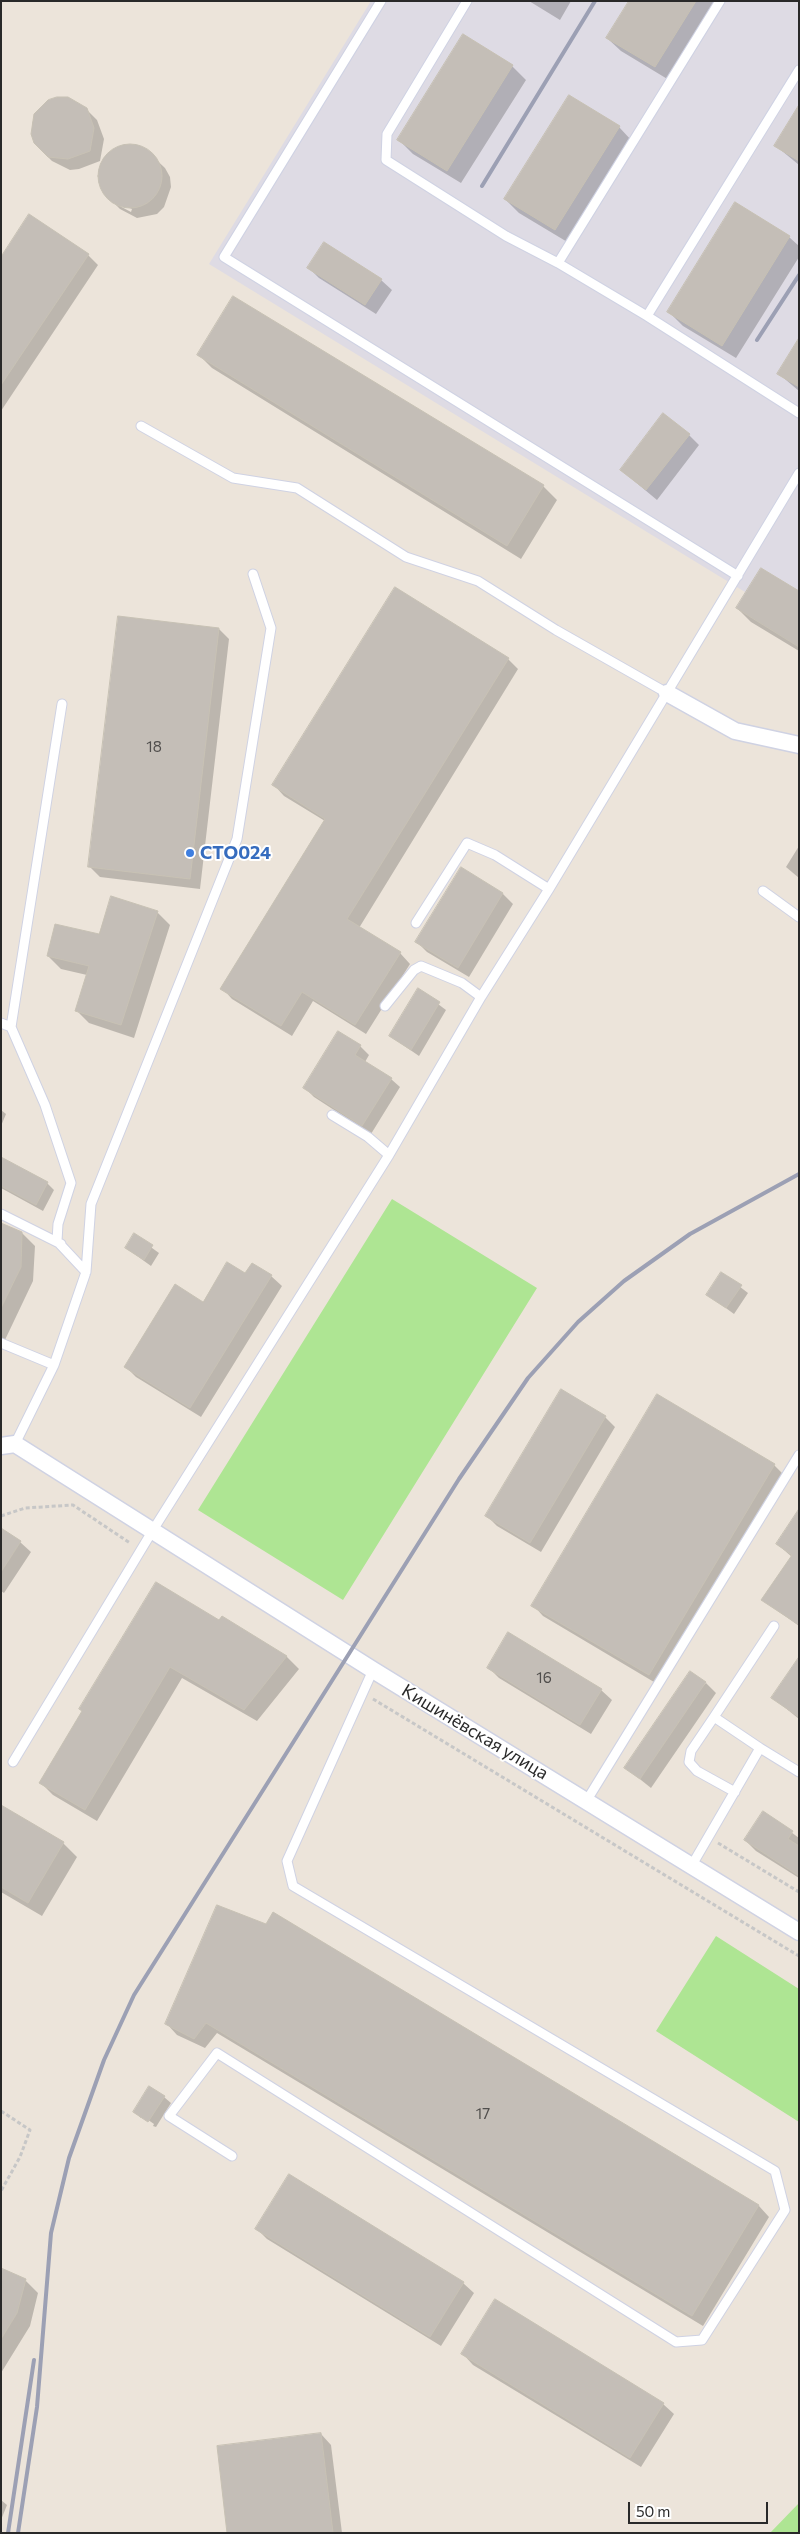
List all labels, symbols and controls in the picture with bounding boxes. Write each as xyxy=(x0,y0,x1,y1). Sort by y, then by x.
house number: 18 xyxy=(146,738,162,756)
place label: СТО024 xyxy=(200,842,271,864)
marker: СТО024 xyxy=(184,847,196,859)
house number: 16 xyxy=(536,1669,552,1687)
street label: Кишинёвская улица xyxy=(398,1680,552,1784)
house number: 17 xyxy=(476,2105,490,2123)
scale bar xyxy=(630,2492,770,2524)
text: 50 m xyxy=(636,2502,670,2520)

